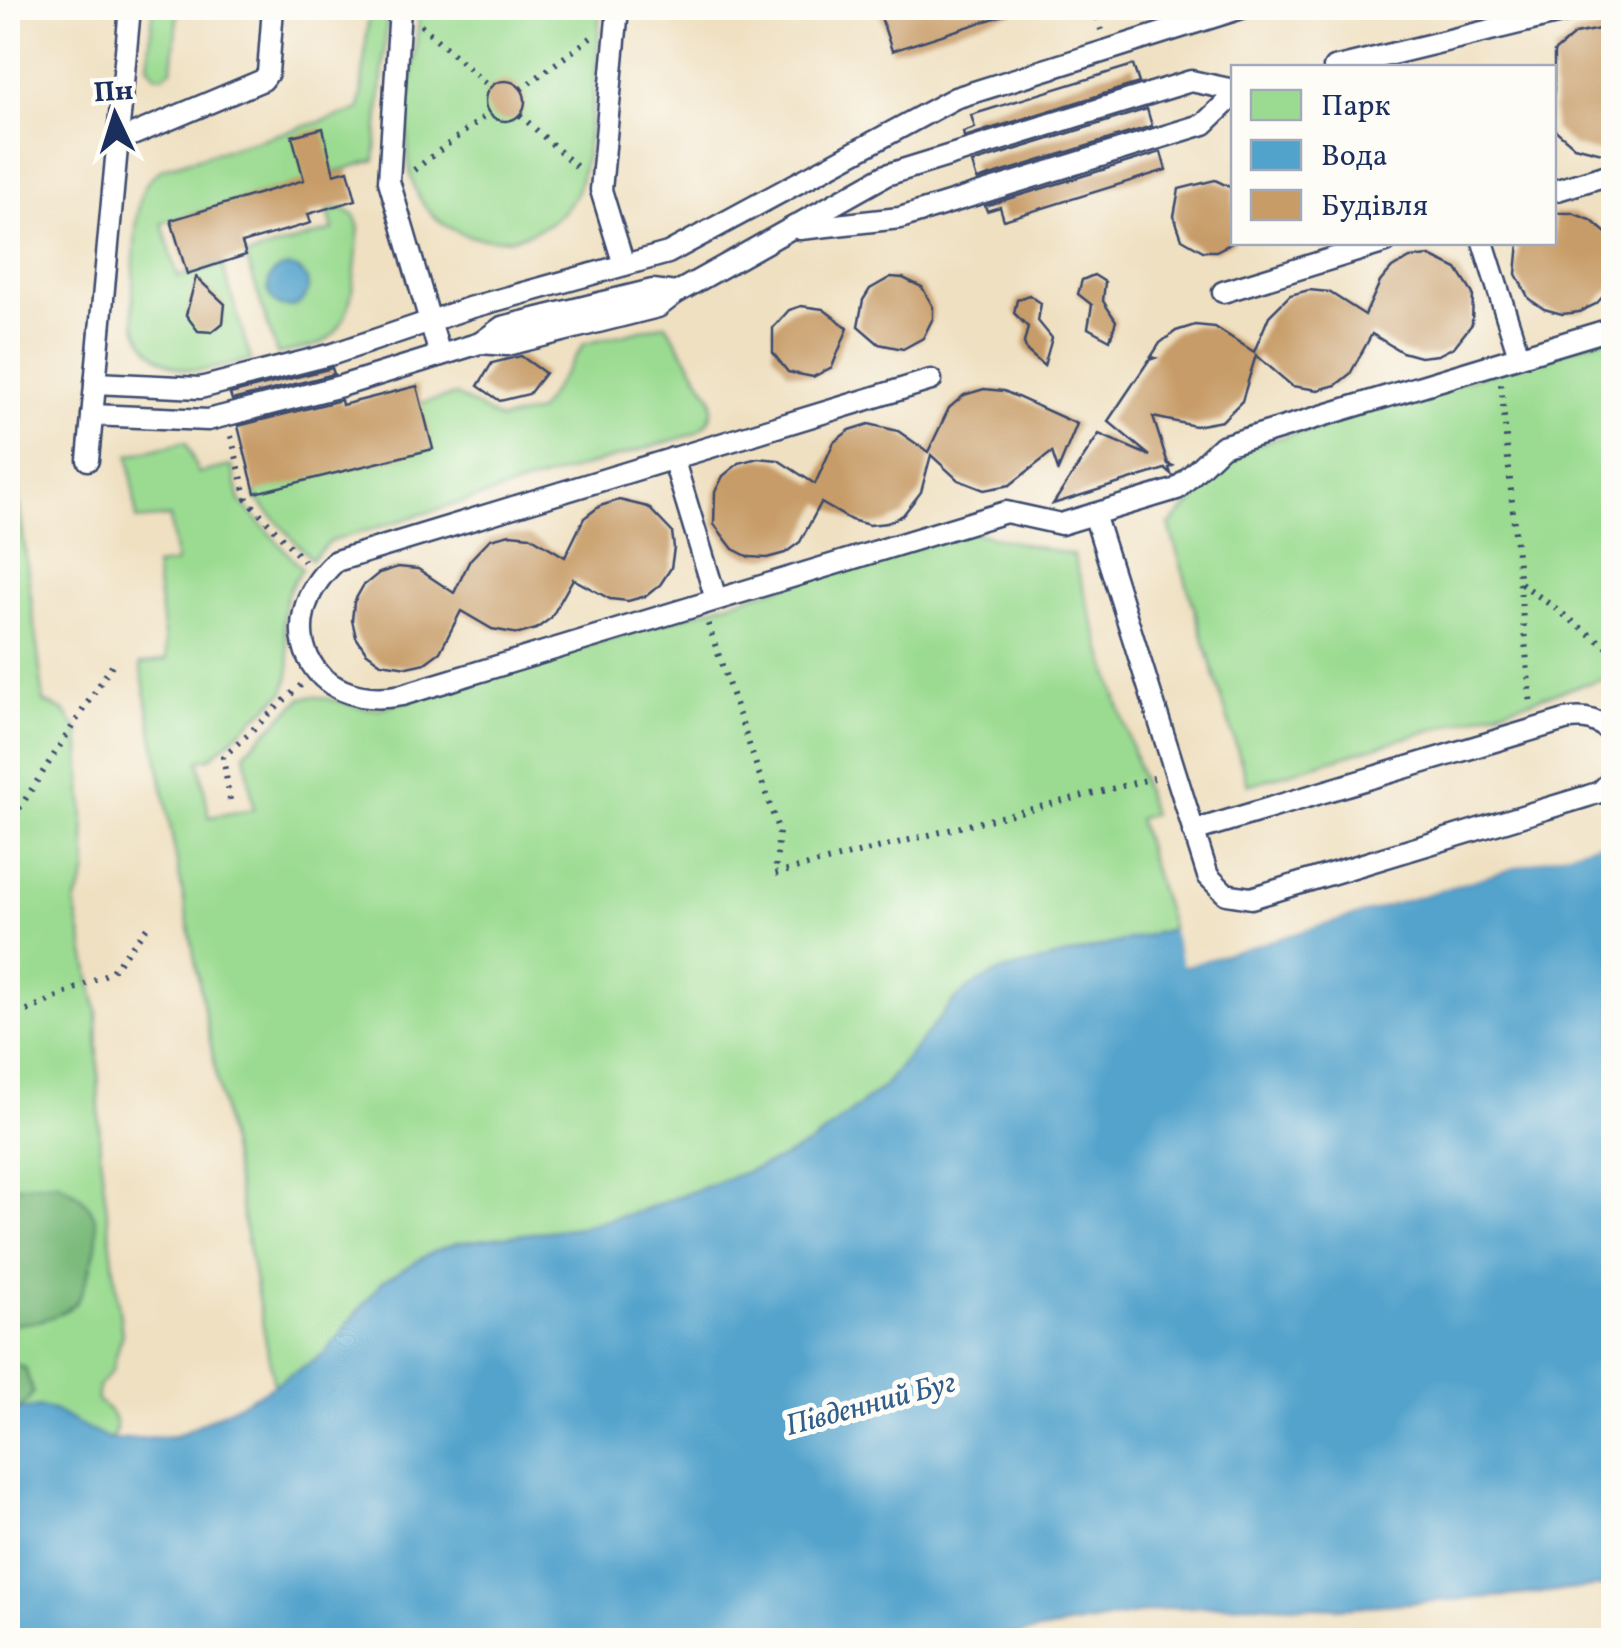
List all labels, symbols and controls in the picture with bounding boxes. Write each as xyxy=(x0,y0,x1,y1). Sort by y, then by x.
north arrow xyxy=(65,65,165,165)
legend xyxy=(1231,65,1556,245)
text: Пн xyxy=(92,72,135,113)
text: Парк xyxy=(1321,86,1390,128)
text: Вода xyxy=(1321,136,1388,178)
text: Будівля xyxy=(1321,186,1428,228)
water label: Південний Буг xyxy=(781,1362,961,1448)

